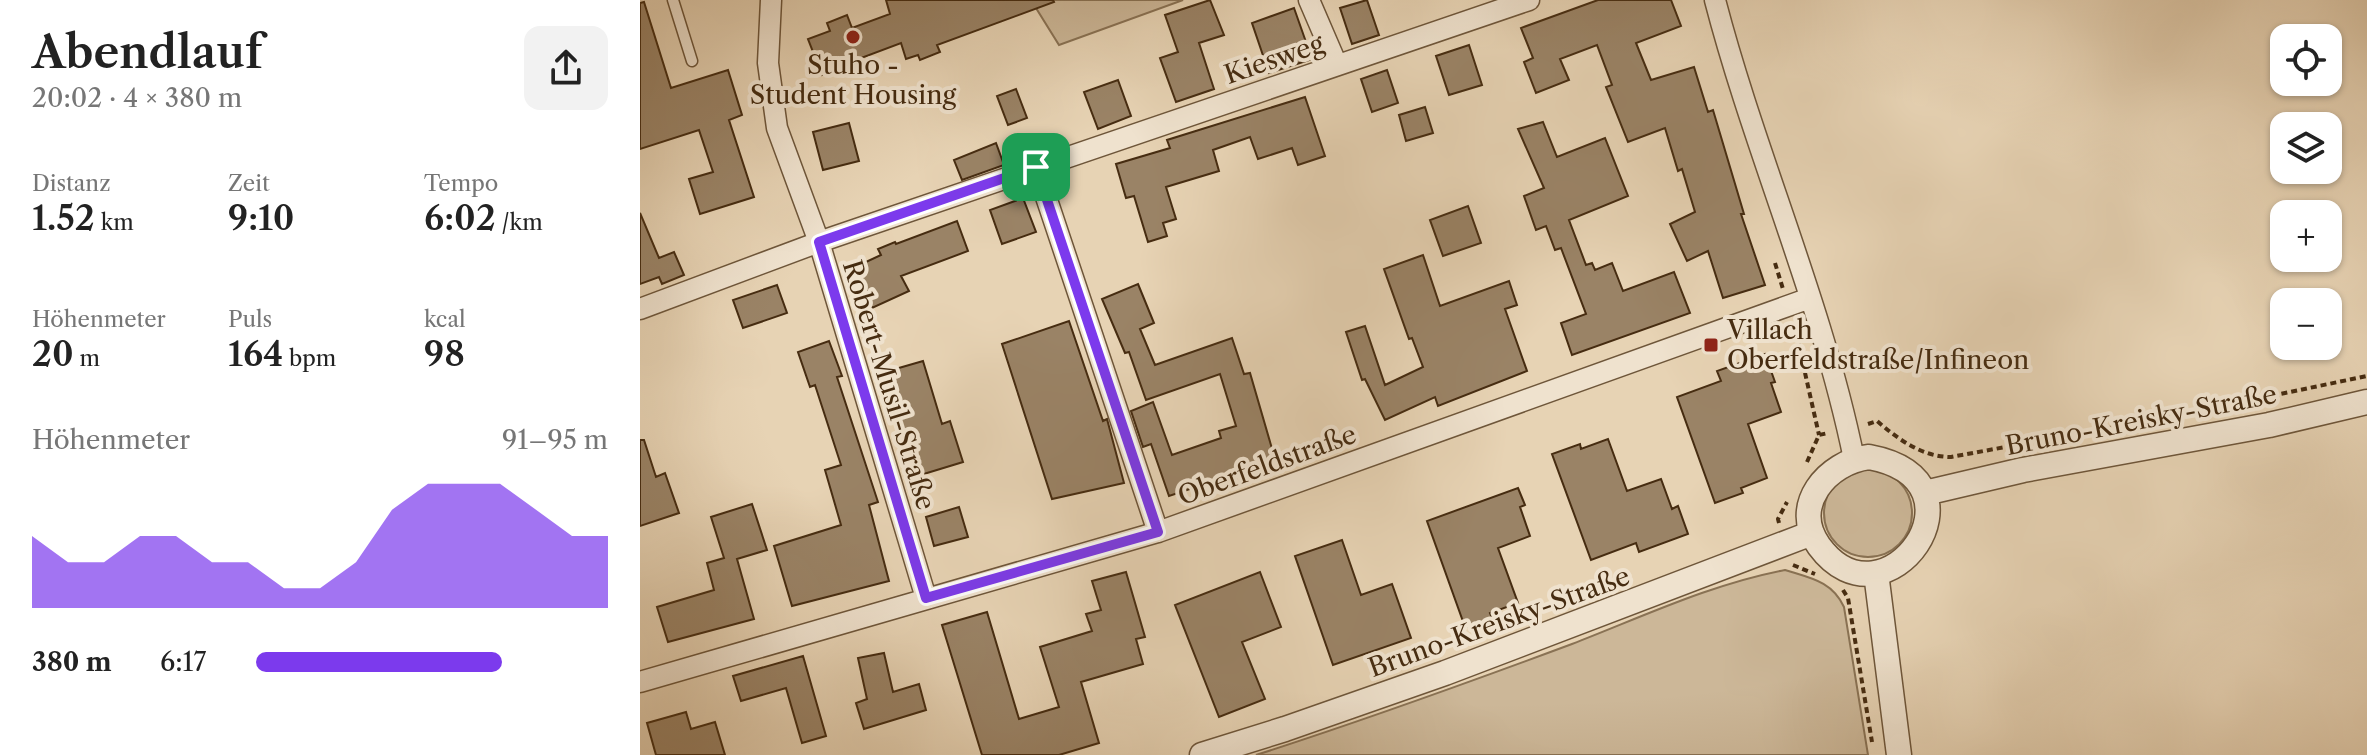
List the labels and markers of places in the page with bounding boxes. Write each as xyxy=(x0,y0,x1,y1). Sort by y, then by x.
marker: Stuho - Student Housing xyxy=(844,28,862,46)
place label: Stuho - Student Housing xyxy=(750,49,956,111)
pin xyxy=(1002,133,1070,201)
place label: Villach Oberfeldstraße/Infineon xyxy=(1726,314,2029,376)
marker: Villach Oberfeldstraße/Infineon xyxy=(1702,336,1720,354)

